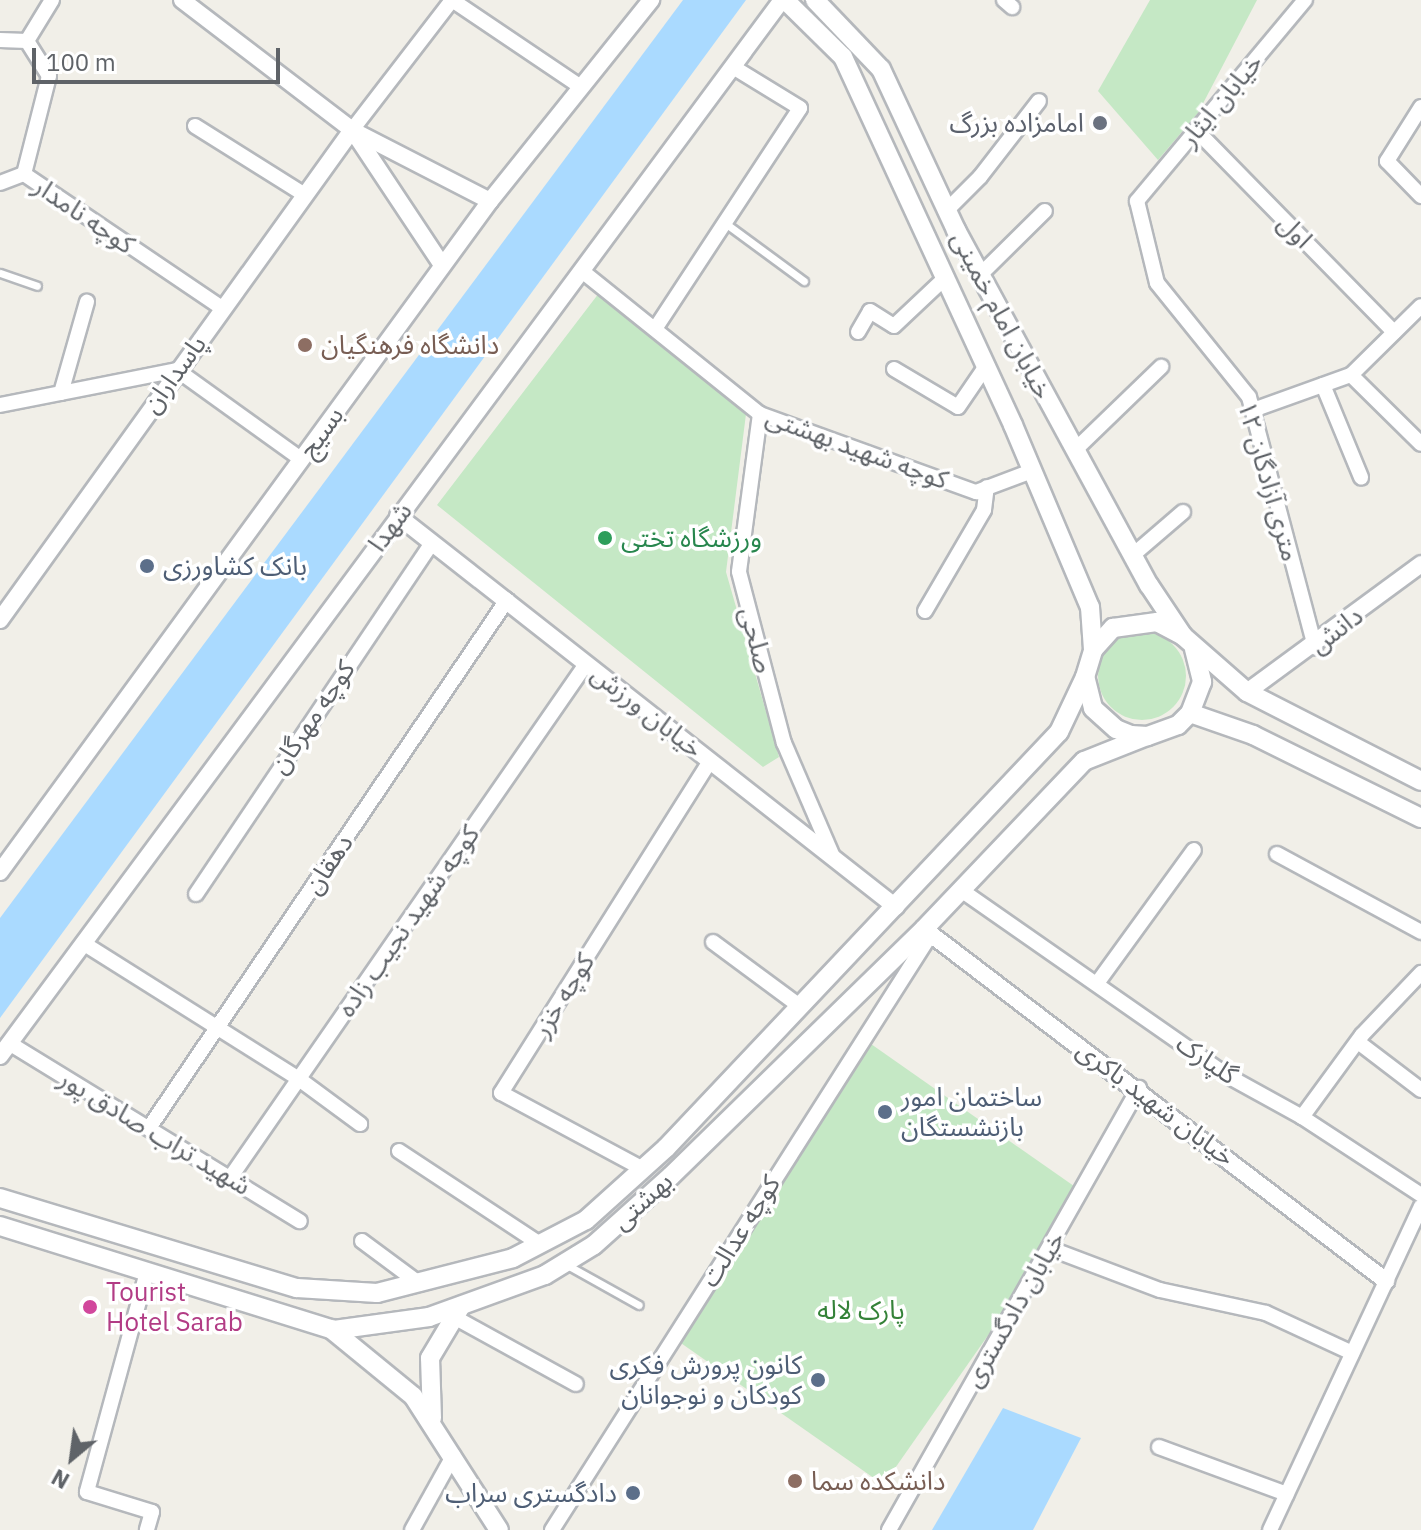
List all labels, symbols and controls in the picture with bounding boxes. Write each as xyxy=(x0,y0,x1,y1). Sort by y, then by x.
scale bar xyxy=(36,32,284,82)
text: 100 m xyxy=(46,46,116,78)
street label: خیابان ایثار xyxy=(1173,47,1269,153)
place label: امامزاده بزرگ xyxy=(949,107,1084,139)
marker: امامزاده بزرگ xyxy=(1091,114,1109,132)
street label: کوچه نامدار xyxy=(28,170,140,260)
street label: اول xyxy=(1271,207,1319,255)
street label: خیابان امام خمینی xyxy=(945,226,1059,404)
street label: پاسداران xyxy=(135,329,213,419)
place label: دانشگاه فرهنگیان xyxy=(321,329,499,361)
marker: دانشگاه فرهنگیان xyxy=(296,336,314,354)
street label: ۱۲ متری آزادگان xyxy=(1231,397,1307,565)
street label: بسیج xyxy=(292,400,350,464)
street label: کوچه شهید بهشتی xyxy=(762,401,952,495)
street label: شهدا xyxy=(362,496,418,558)
place label: ورزشگاه تختی xyxy=(621,522,762,554)
marker: ورزشگاه تختی xyxy=(596,529,614,547)
place label: بانک کشاورزی xyxy=(163,550,307,582)
marker: بانک کشاورزی xyxy=(138,557,156,575)
street label: دانش xyxy=(1303,600,1369,660)
street label: صلحی xyxy=(733,604,781,676)
street label: کوچه مهرگان xyxy=(263,655,361,779)
street label: خیابان ورزش xyxy=(585,658,709,764)
street label: کوچه شهید نجیب زاده xyxy=(330,819,486,1023)
street label: دهقان xyxy=(297,828,359,900)
street label: کوچه خزر xyxy=(525,948,601,1042)
street label: گلپارک xyxy=(1170,1027,1244,1091)
street label: خیابان شهید باکری xyxy=(1071,1033,1241,1173)
street label: شهید تراب صادق پور xyxy=(53,1062,257,1202)
place label: ساختمان امور بازنشستگان xyxy=(901,1081,1042,1142)
marker: ساختمان امور بازنشستگان xyxy=(876,1103,894,1121)
street label: بهشتی xyxy=(605,1166,679,1236)
street label: کوچه عدالت xyxy=(694,1170,786,1292)
street label: خیابان دادگستری xyxy=(957,1226,1071,1392)
place label: Tourist Hotel Sarab xyxy=(106,1276,243,1338)
park label: پارک لاله xyxy=(817,1294,905,1326)
marker: Tourist Hotel Sarab xyxy=(81,1298,99,1316)
place label: کانون پرورش فکری کودکان و نوجوانان xyxy=(610,1349,802,1410)
marker: کانون پرورش فکری کودکان و نوجوانان xyxy=(809,1371,827,1389)
north arrow xyxy=(32,1418,112,1498)
text: N xyxy=(46,1463,74,1496)
place label: دانشکده سما xyxy=(811,1465,945,1497)
marker: دانشکده سما xyxy=(786,1472,804,1490)
place label: دادگستری سراب xyxy=(445,1477,617,1509)
marker: دادگستری سراب xyxy=(624,1484,642,1502)

